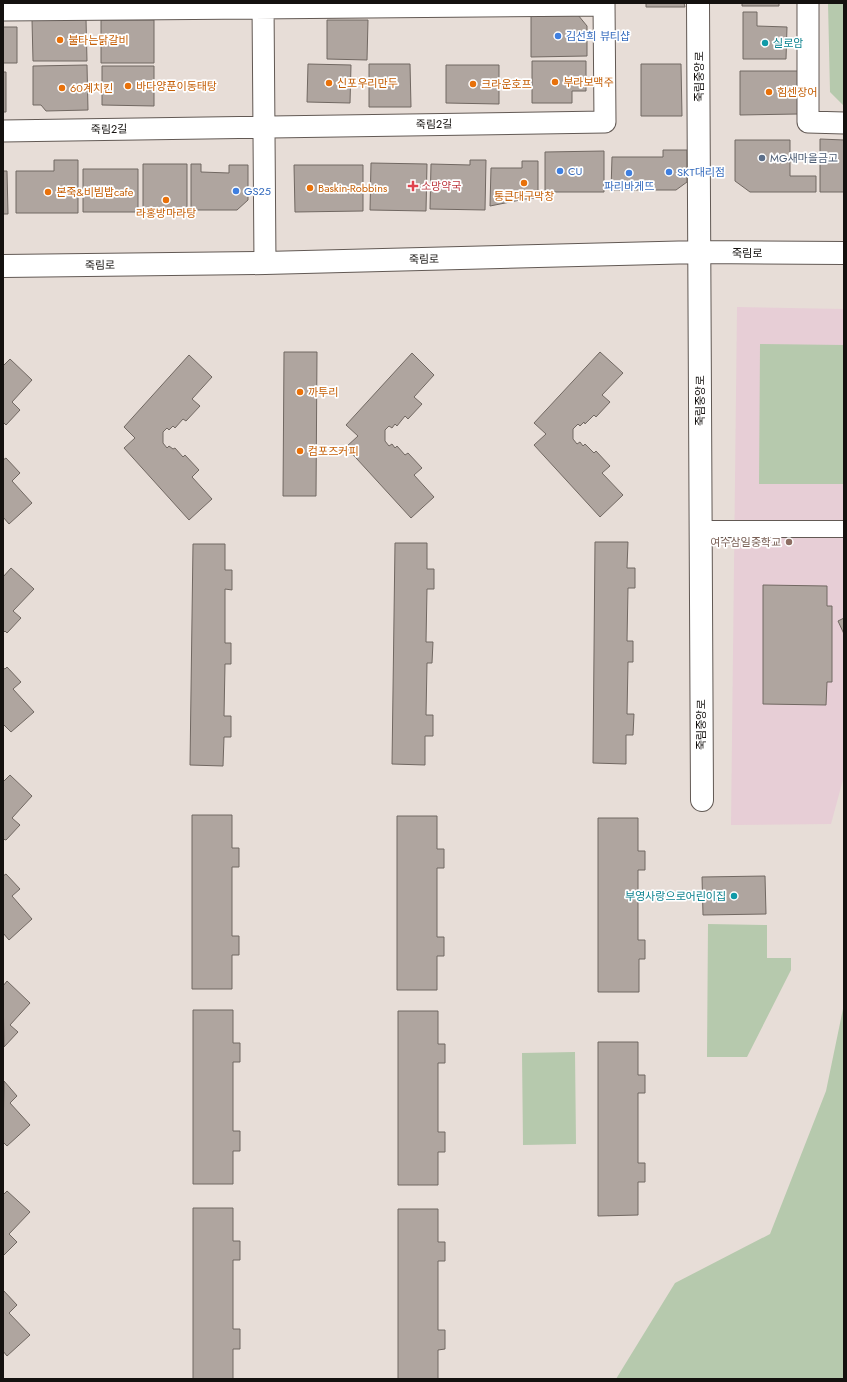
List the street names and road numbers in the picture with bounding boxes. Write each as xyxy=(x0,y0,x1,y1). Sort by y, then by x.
street label: 죽림중앙로 xyxy=(691,52,707,102)
street label: 죽림2길 xyxy=(416,116,452,132)
street label: 죽림2길 xyxy=(91,121,127,137)
street label: 죽림로 xyxy=(732,245,762,261)
street label: 죽림로 xyxy=(409,251,439,267)
street label: 죽림로 xyxy=(85,257,115,273)
street label: 죽림중앙로 xyxy=(692,376,708,426)
street label: 죽림중앙로 xyxy=(693,700,709,750)

